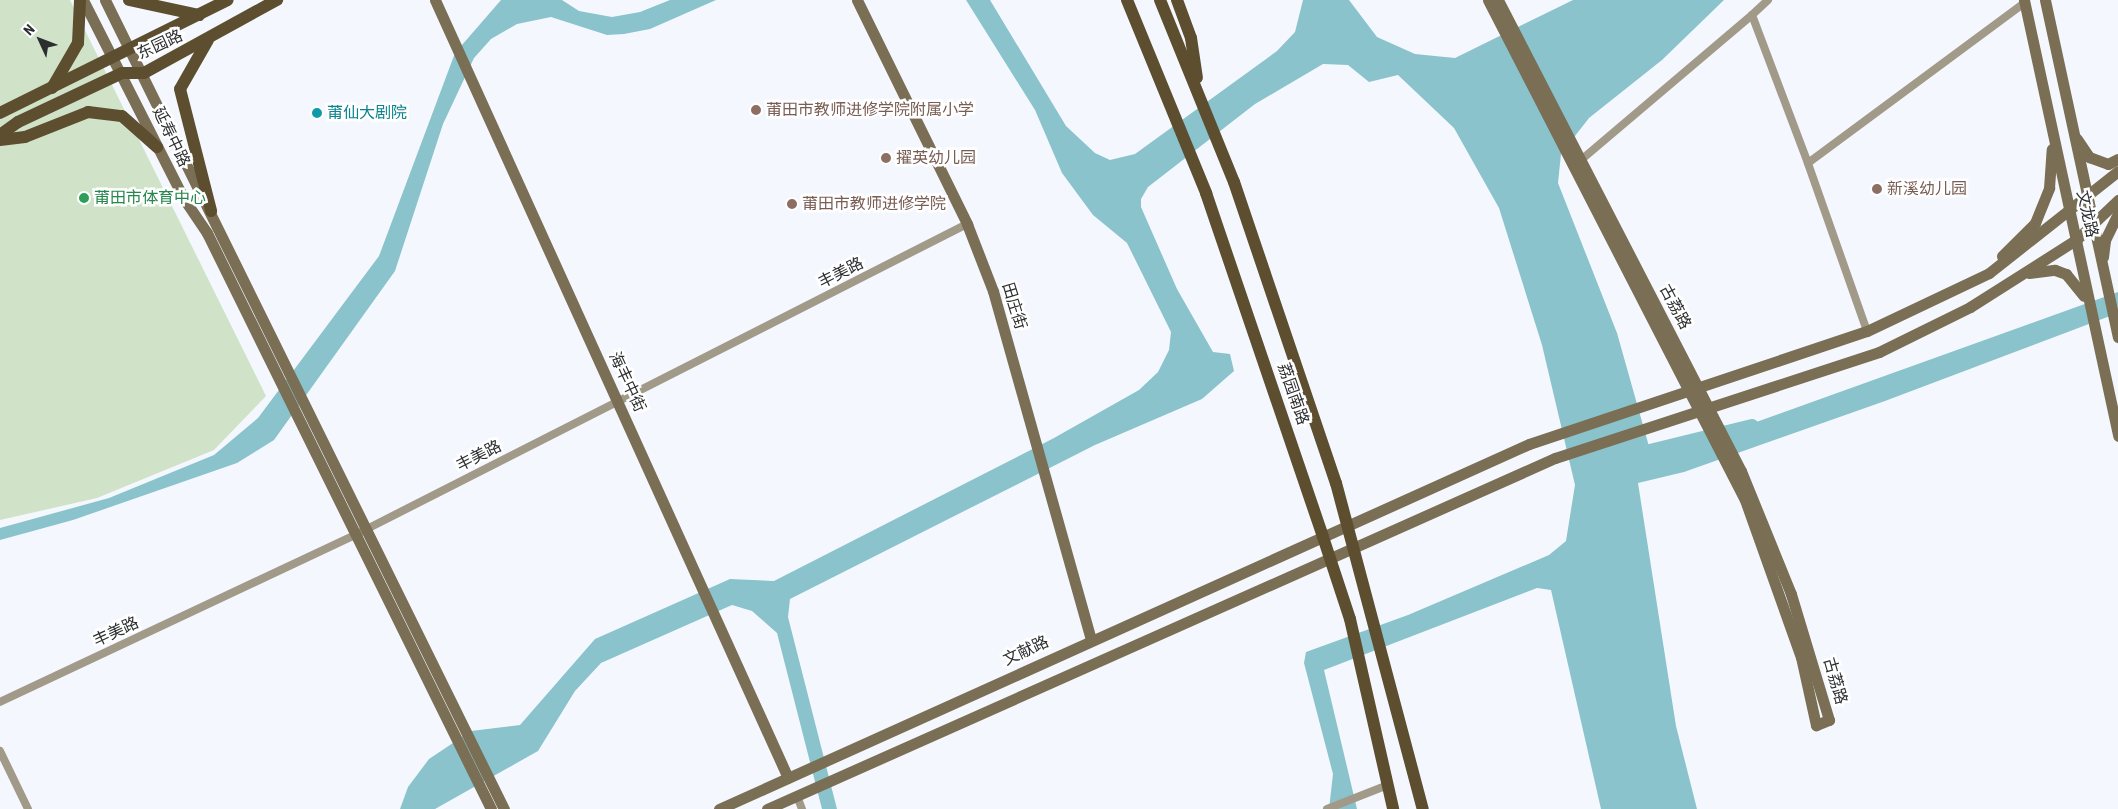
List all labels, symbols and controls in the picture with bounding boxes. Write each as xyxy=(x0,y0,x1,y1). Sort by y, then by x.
north arrow xyxy=(15,15,65,65)
text: N xyxy=(20,21,38,38)
street label: 东园路 xyxy=(134,26,186,64)
place label: 莆田市教师进修学院附属小学 xyxy=(766,100,974,120)
place label: 莆仙大剧院 xyxy=(327,103,407,123)
street label: 延寿中路 xyxy=(148,104,194,170)
marker: 莆田市教师进修学院附属小学 xyxy=(750,104,762,116)
marker: 莆仙大剧院 xyxy=(311,107,323,119)
place label: 擢英幼儿园 xyxy=(896,148,976,168)
marker: 擢英幼儿园 xyxy=(880,152,892,164)
place label: 新溪幼儿园 xyxy=(1887,179,1967,199)
marker: 新溪幼儿园 xyxy=(1871,183,1883,195)
place label: 莆田市体育中心 xyxy=(94,188,206,208)
street label: 文龙路 xyxy=(2072,188,2102,240)
marker: 莆田市体育中心 xyxy=(78,192,90,204)
place label: 莆田市教师进修学院 xyxy=(802,194,946,214)
marker: 莆田市教师进修学院 xyxy=(786,198,798,210)
street label: 丰美路 xyxy=(815,254,867,292)
street label: 田庄街 xyxy=(998,280,1030,332)
street label: 古荔路 xyxy=(1655,281,1695,333)
street label: 海丰中街 xyxy=(605,349,649,415)
street label: 荔园南路 xyxy=(1274,361,1312,427)
street label: 丰美路 xyxy=(453,437,505,475)
street label: 丰美路 xyxy=(90,613,142,651)
street label: 文献路 xyxy=(1000,632,1052,670)
street label: 古荔路 xyxy=(1819,655,1851,707)

